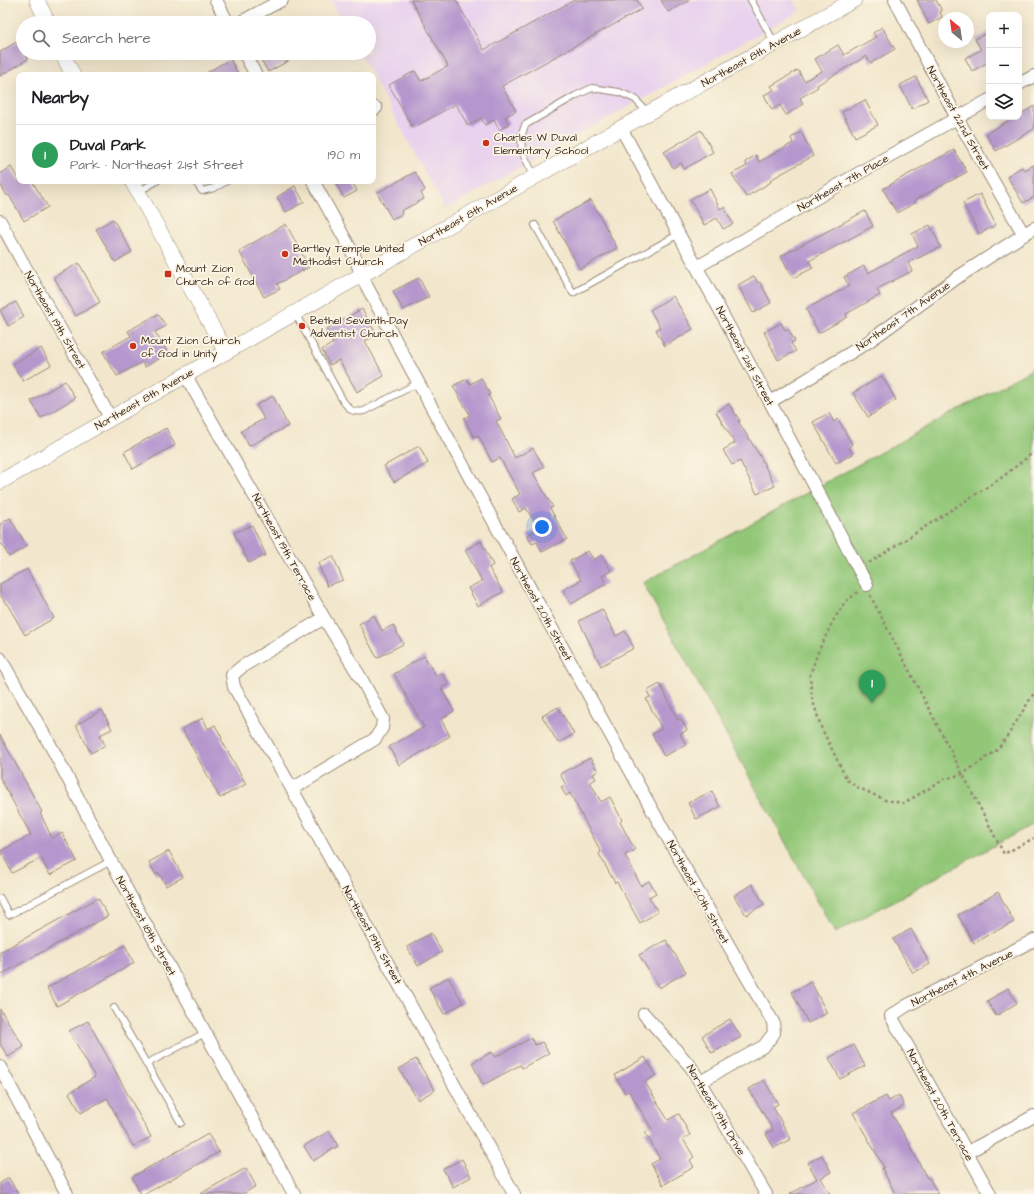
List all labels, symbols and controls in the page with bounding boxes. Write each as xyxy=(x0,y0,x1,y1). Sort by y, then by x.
north arrow xyxy=(938,12,974,48)
map controls xyxy=(986,12,1022,120)
button: + xyxy=(986,12,1022,48)
search box xyxy=(16,16,376,60)
street label: Northeast 8th Avenue xyxy=(698,23,804,91)
icon: search xyxy=(30,27,52,49)
text: Search here xyxy=(62,28,151,49)
button: − xyxy=(986,48,1022,84)
street label: Northeast 22nd Street xyxy=(923,63,993,173)
button: layers xyxy=(986,84,1022,120)
text: Nearby xyxy=(32,86,89,110)
place label: Charles W Duval Elementary School xyxy=(494,130,589,159)
text: Duval Park xyxy=(70,135,146,156)
marker: Charles W Duval Elementary School xyxy=(481,138,491,148)
text: 1 xyxy=(44,146,46,164)
text: 190 m xyxy=(327,146,360,164)
street label: Northeast 7th Place xyxy=(795,151,892,215)
text: Park · Northeast 21st Street xyxy=(70,156,243,174)
street label: Northeast 8th Avenue xyxy=(416,180,520,250)
place label: Bartley Temple United Methodist Church xyxy=(293,241,404,269)
marker: Bartley Temple United Methodist Church xyxy=(280,249,290,259)
place label: Mount Zion Church of God xyxy=(176,261,255,289)
street label: Northeast 19th Street xyxy=(21,268,89,372)
marker: Mount Zion Church of God xyxy=(163,269,173,279)
street label: Northeast 7th Avenue xyxy=(853,278,953,354)
street label: Northeast 21st Street xyxy=(712,303,778,409)
place label: Bethel Seventh-Day Adventist Church xyxy=(310,313,408,341)
marker: Bethel Seventh-Day Adventist Church xyxy=(297,321,307,331)
place label: Mount Zion Church of God in Unity xyxy=(141,333,240,362)
marker: Mount Zion Church of God in Unity xyxy=(128,341,138,351)
street label: Northeast 8th Avenue xyxy=(92,364,196,434)
street label: Northeast 19th Terrace xyxy=(248,491,320,603)
your location xyxy=(532,517,552,537)
street label: Northeast 20th Street xyxy=(506,554,576,664)
pin: 1 xyxy=(859,670,885,703)
street label: Northeast 20th Street xyxy=(663,837,733,947)
street label: Northeast 18th Street xyxy=(112,873,180,979)
street label: Northeast 19th Street xyxy=(339,883,406,988)
street label: Northeast 4th Avenue xyxy=(908,946,1016,1010)
street label: Northeast 20th Terrace xyxy=(903,1046,977,1164)
street label: Northeast 19th Drive xyxy=(683,1062,749,1158)

